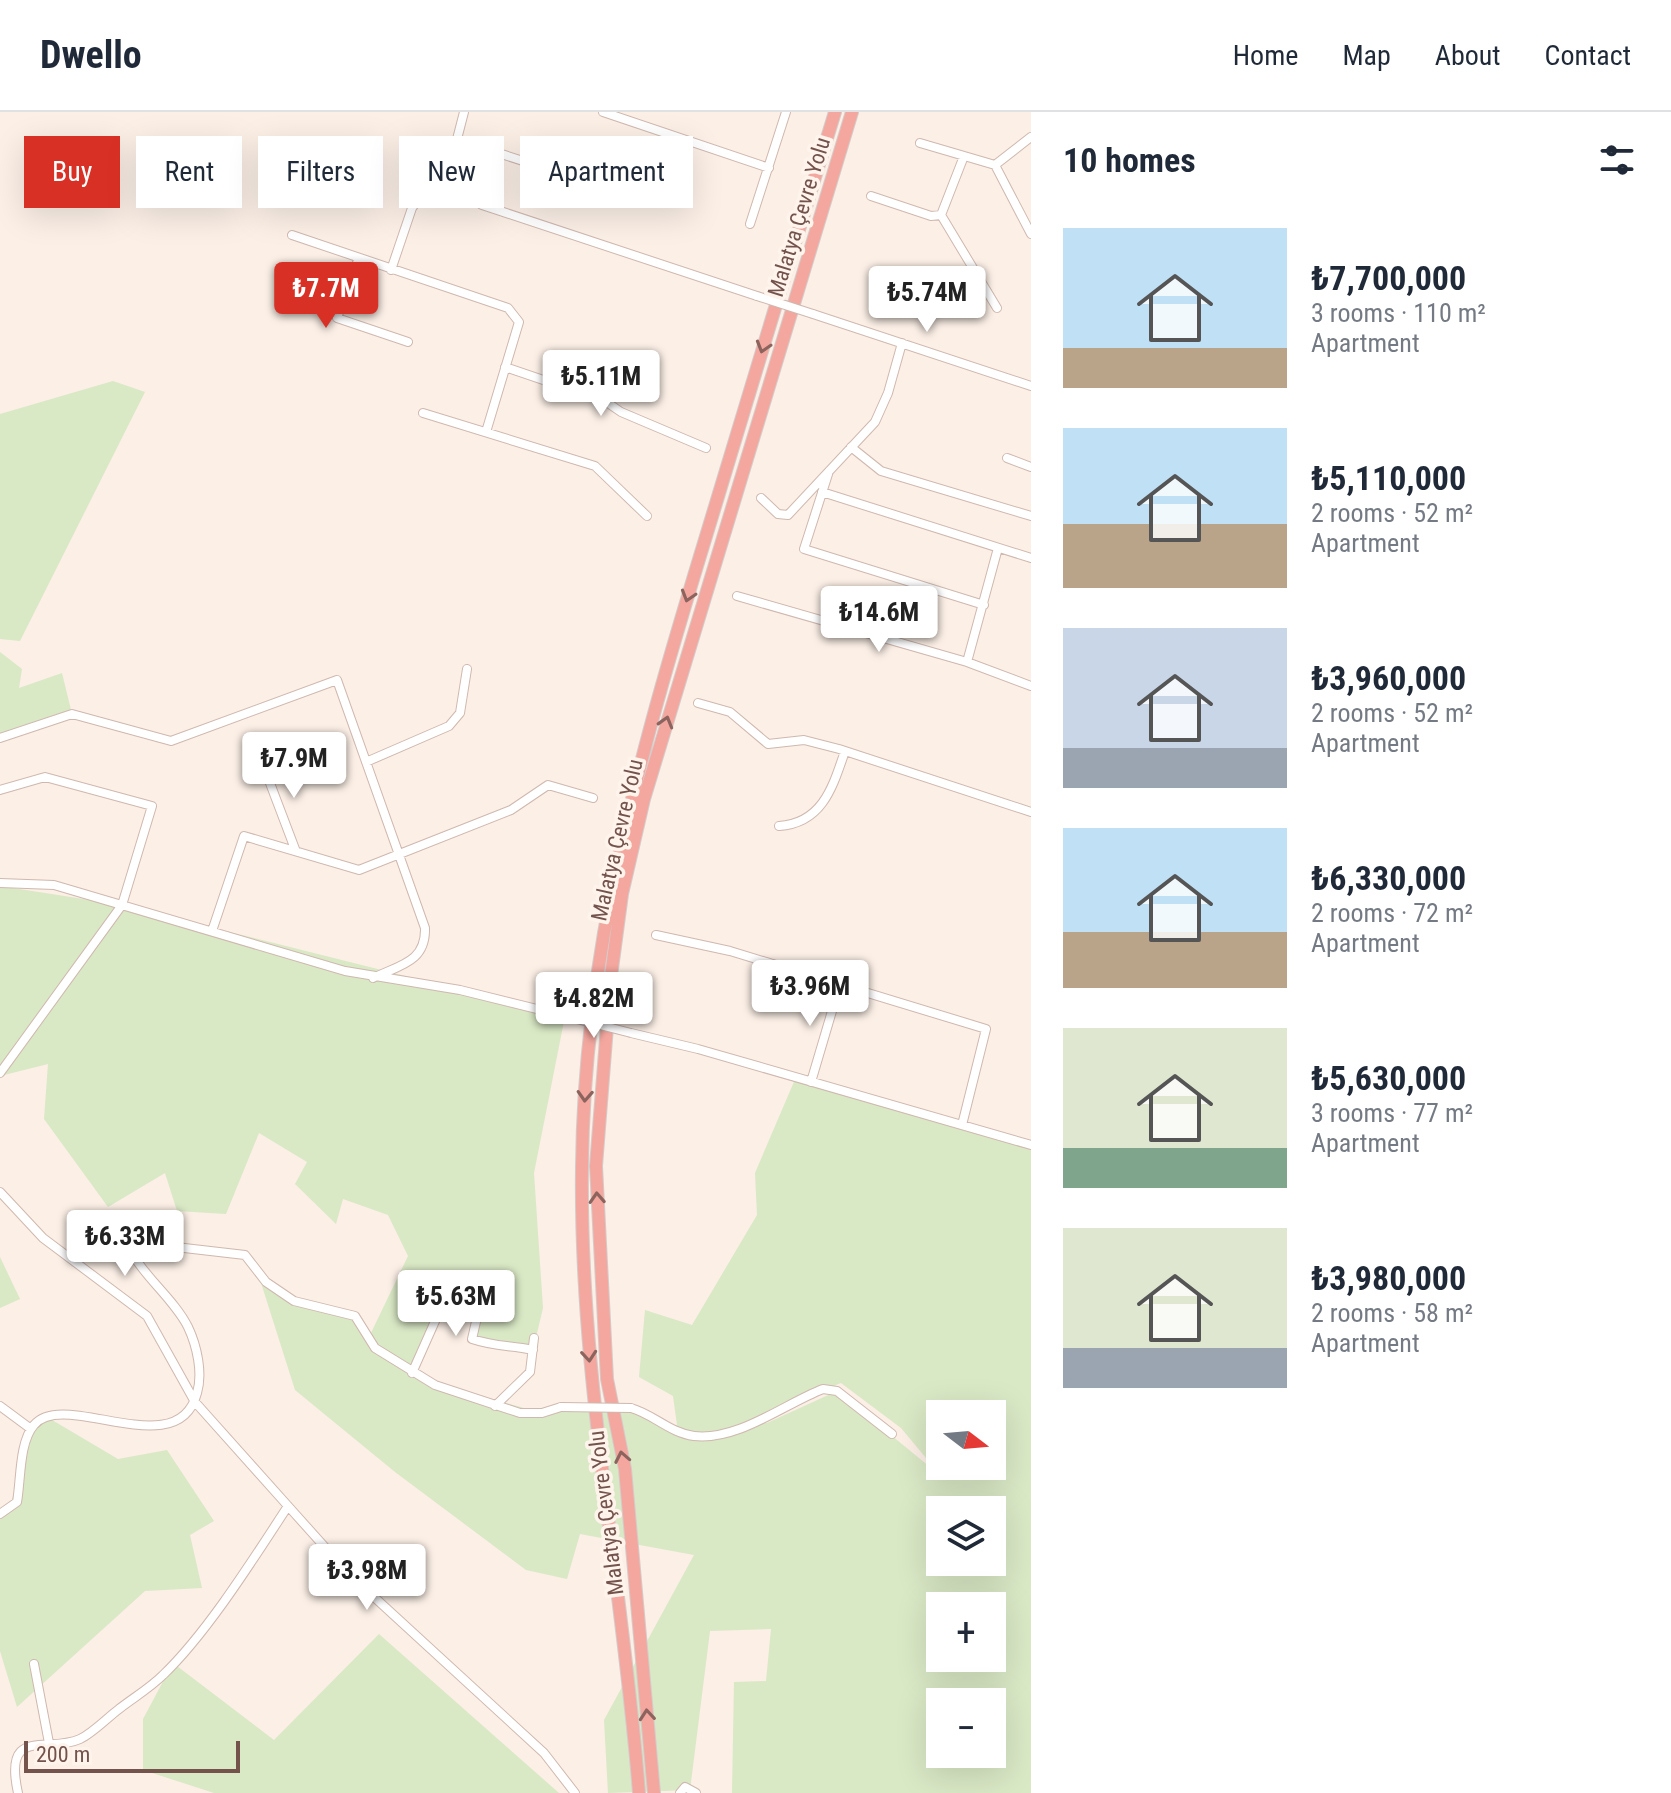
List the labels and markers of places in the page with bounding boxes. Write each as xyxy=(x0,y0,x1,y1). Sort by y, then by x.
pin: ₺7.7M xyxy=(270,262,382,330)
pin: ₺5.74M xyxy=(862,266,992,334)
pin: ₺5.11M xyxy=(536,350,666,418)
pin: ₺14.6M xyxy=(814,586,944,654)
pin: ₺7.9M xyxy=(238,732,350,800)
pin: ₺3.96M xyxy=(745,960,875,1028)
pin: ₺4.82M xyxy=(529,972,659,1040)
pin: ₺6.33M xyxy=(60,1210,190,1278)
pin: ₺5.63M xyxy=(391,1270,521,1338)
pin: ₺3.98M xyxy=(302,1544,432,1612)

